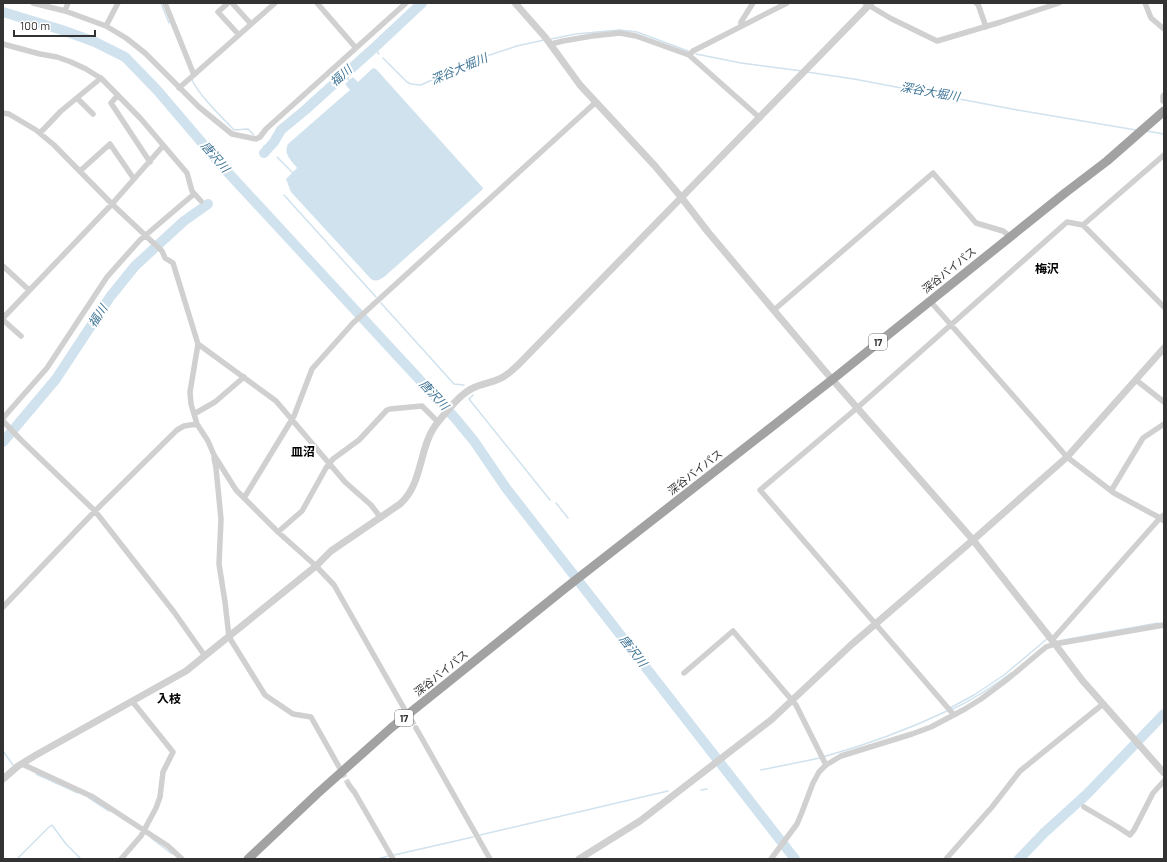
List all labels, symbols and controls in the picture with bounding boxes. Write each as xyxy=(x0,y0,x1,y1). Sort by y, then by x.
scale bar xyxy=(14,12,95,38)
text: 100 m xyxy=(20,18,50,32)
water label: 深谷大堀川 xyxy=(428,49,491,86)
water label: 福川 xyxy=(327,61,355,88)
water label: 深谷大堀川 xyxy=(899,79,963,103)
water label: 唐沢川 xyxy=(199,138,234,176)
street label: 深谷バイパス xyxy=(919,244,978,295)
district label: 梅沢 xyxy=(1035,261,1059,275)
water label: 福川 xyxy=(85,300,111,329)
road number: 17 xyxy=(869,334,887,350)
water label: 唐沢川 xyxy=(417,376,453,414)
district label: 皿沼 xyxy=(291,444,315,458)
street label: 深谷バイパス xyxy=(665,446,725,497)
water label: 唐沢川 xyxy=(617,632,652,670)
street label: 深谷バイパス xyxy=(411,647,470,698)
district label: 入枝 xyxy=(157,691,181,705)
road number: 17 xyxy=(395,710,413,726)

